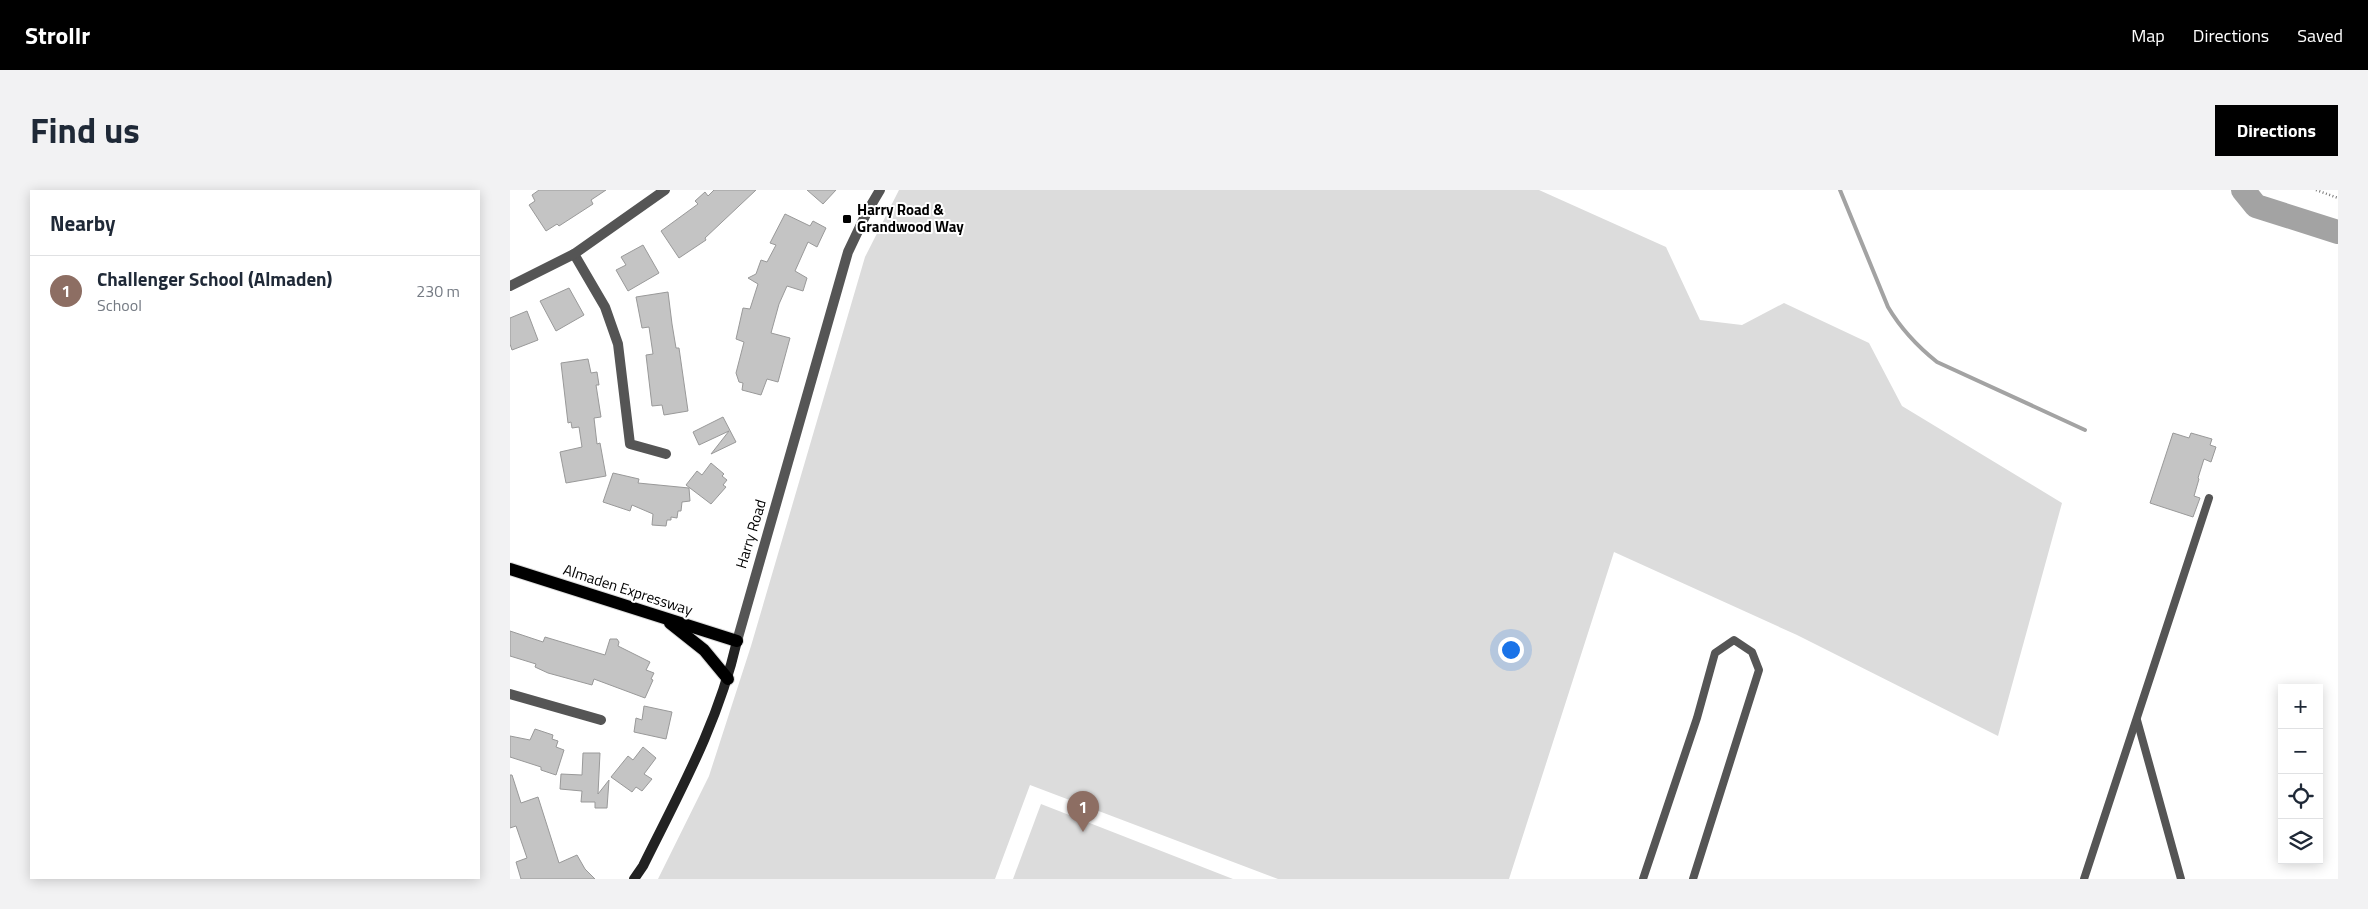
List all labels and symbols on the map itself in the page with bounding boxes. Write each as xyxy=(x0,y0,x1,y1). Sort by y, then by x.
place label: Harry Road & Grandwood Way xyxy=(857,198,964,238)
marker: Harry Road & Grandwood Way xyxy=(841,213,853,225)
street label: Harry Road xyxy=(729,497,772,571)
street label: Almaden Expressway xyxy=(560,558,696,621)
your location xyxy=(1498,637,1524,663)
pin: 1 xyxy=(1067,791,1099,832)

